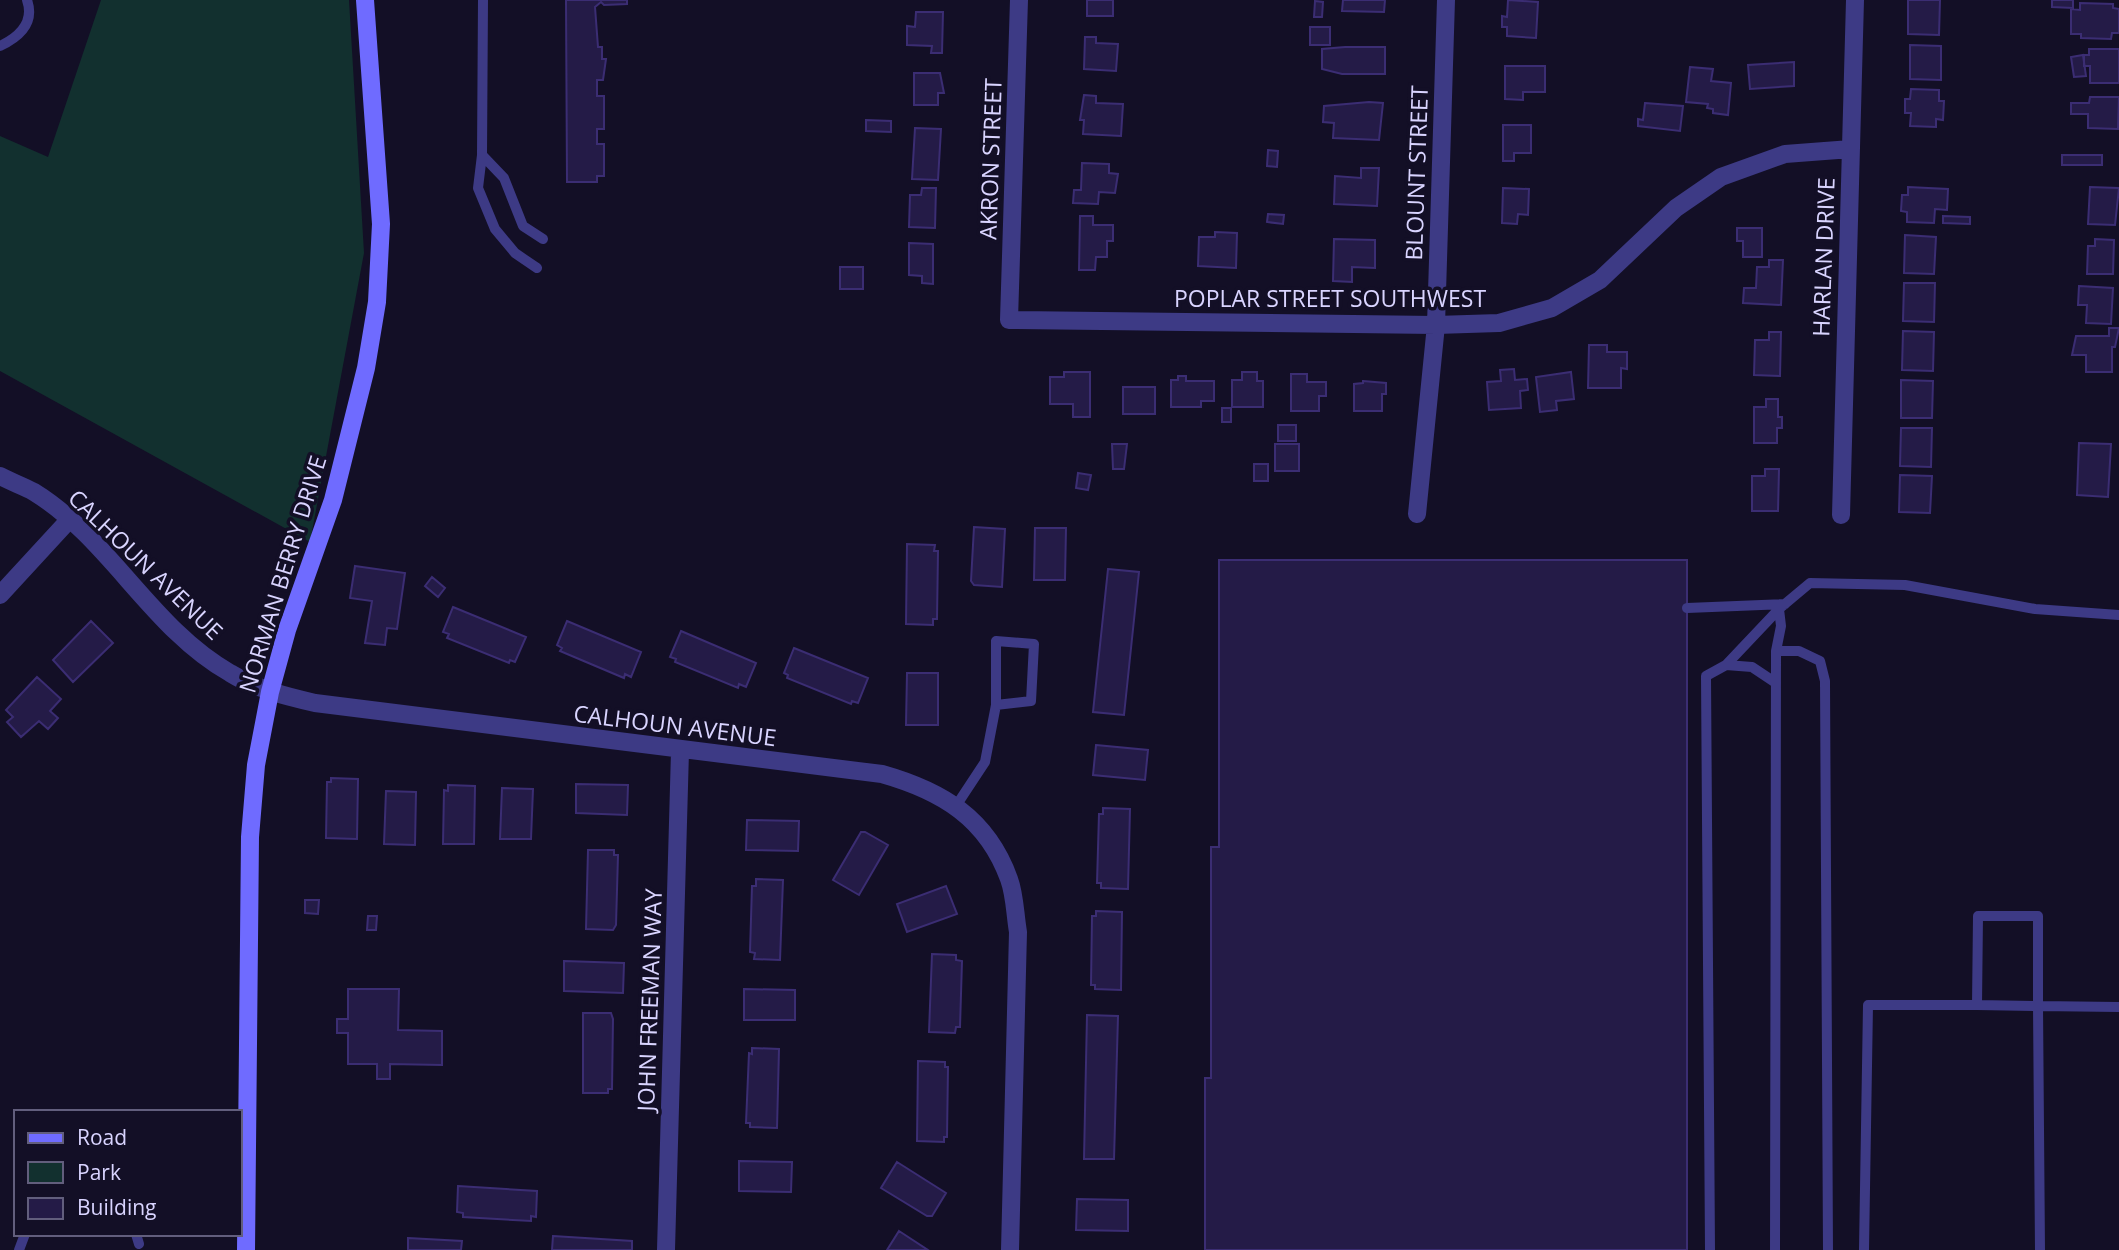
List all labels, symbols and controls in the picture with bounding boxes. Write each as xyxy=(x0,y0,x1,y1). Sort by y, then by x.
street label: AKRON STREET xyxy=(971,77,1009,240)
street label: BLOUNT STREET xyxy=(1397,85,1435,261)
street label: HARLAN DRIVE xyxy=(1804,177,1842,337)
street label: POPLAR STREET SOUTHWEST xyxy=(1174,282,1486,314)
street label: NORMAN BERRY DRIVE xyxy=(231,451,333,697)
street label: CALHOUN AVENUE xyxy=(62,482,230,646)
street label: CALHOUN AVENUE xyxy=(572,697,778,753)
street label: JOHN FREEMAN WAY xyxy=(629,888,669,1114)
legend xyxy=(14,1110,242,1236)
text: Road xyxy=(77,1123,127,1151)
text: Park xyxy=(77,1158,121,1186)
text: Building xyxy=(77,1193,156,1221)

